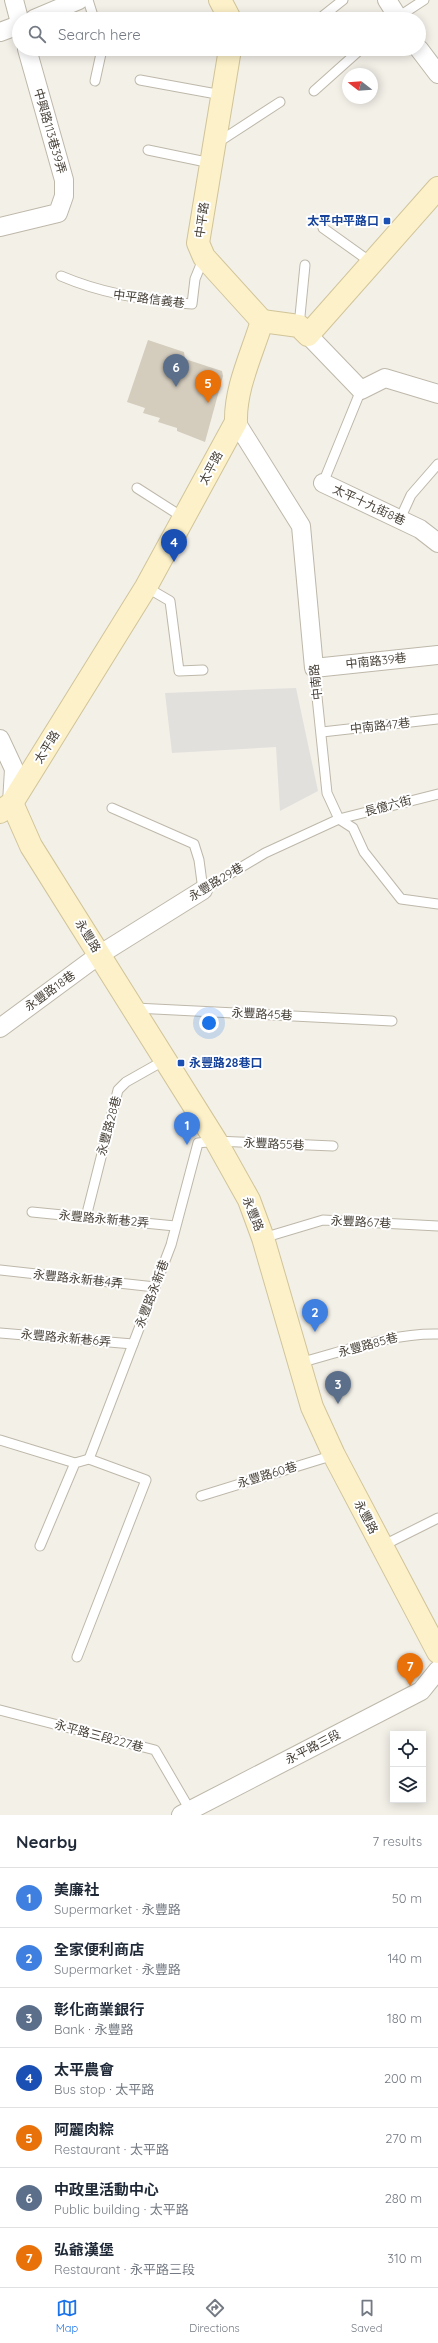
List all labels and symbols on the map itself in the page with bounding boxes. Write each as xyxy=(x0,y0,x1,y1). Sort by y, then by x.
north arrow xyxy=(342,68,378,104)
street label: 中興路113巷39弄 xyxy=(31,86,70,175)
street label: 中平路 xyxy=(192,201,211,239)
place label: 太平中平路口 xyxy=(307,213,379,228)
marker: 太平中平路口 xyxy=(382,216,392,226)
street label: 中平路信義巷 xyxy=(112,287,186,310)
pin: 6 xyxy=(163,354,189,387)
pin: 5 xyxy=(195,370,221,403)
street label: 太平路 xyxy=(195,448,226,487)
street label: 太平十九街8巷 xyxy=(330,481,408,528)
pin: 4 xyxy=(161,529,187,562)
street label: 中南路39巷 xyxy=(345,650,407,671)
street label: 中南路 xyxy=(306,663,325,701)
street label: 中南路47巷 xyxy=(349,715,411,736)
street label: 太平路 xyxy=(31,727,62,766)
street label: 長億六街 xyxy=(363,792,413,819)
street label: 永豐路29巷 xyxy=(186,859,246,904)
street label: 永豐路 xyxy=(73,916,104,955)
street label: 永豐路18巷 xyxy=(21,967,78,1014)
street label: 永豐路45巷 xyxy=(231,1004,293,1023)
your location xyxy=(199,1013,219,1033)
place label: 永豐路28巷口 xyxy=(189,1055,262,1070)
marker: 永豐路28巷口 xyxy=(176,1058,186,1068)
street label: 永豐路28巷 xyxy=(93,1094,124,1157)
pin: 1 xyxy=(174,1112,200,1145)
street label: 永豐路55巷 xyxy=(243,1134,305,1153)
street label: 永豐路 xyxy=(240,1194,267,1233)
street label: 永豐路永新巷2弄 xyxy=(58,1207,150,1230)
street label: 永豐路67巷 xyxy=(330,1212,392,1231)
street label: 永豐路永新巷 xyxy=(132,1258,171,1330)
street label: 永豐路永新巷4弄 xyxy=(32,1266,124,1291)
pin: 2 xyxy=(302,1299,328,1332)
street label: 永豐路永新巷6弄 xyxy=(20,1326,112,1349)
street label: 永豐路85巷 xyxy=(336,1329,399,1360)
pin: 3 xyxy=(325,1371,351,1404)
street label: 永豐路60巷 xyxy=(235,1458,299,1491)
street label: 永豐路 xyxy=(351,1497,382,1536)
pin: 7 xyxy=(397,1653,423,1686)
street label: 永平路三段227巷 xyxy=(53,1716,145,1755)
street label: 永平路三段 xyxy=(283,1726,343,1767)

